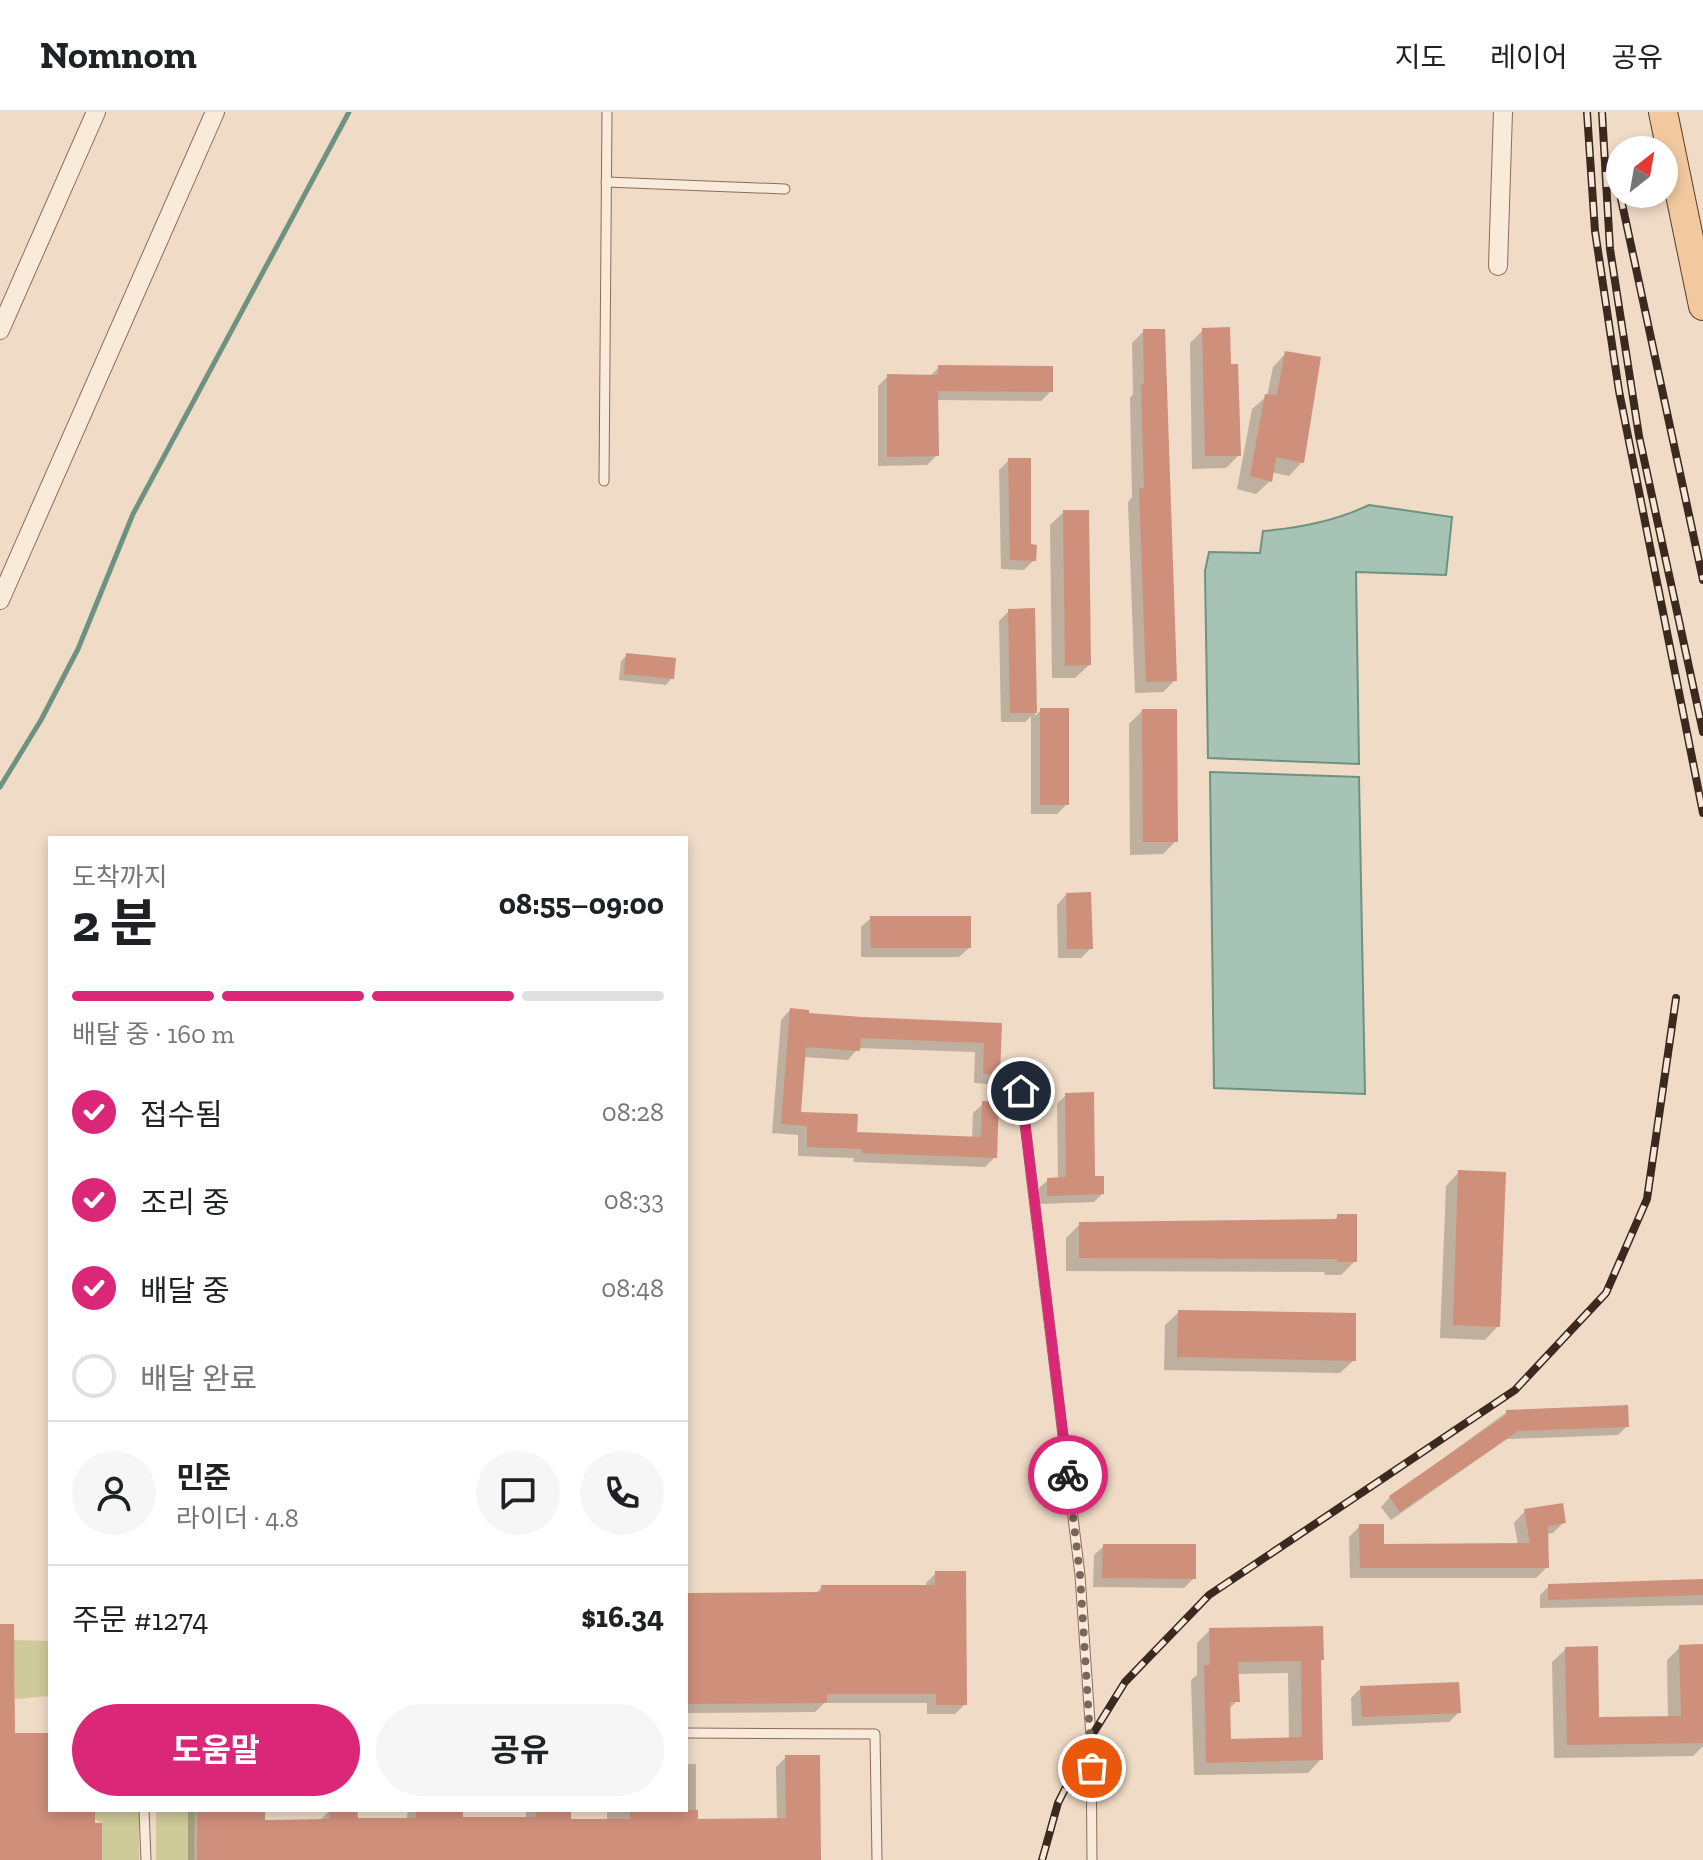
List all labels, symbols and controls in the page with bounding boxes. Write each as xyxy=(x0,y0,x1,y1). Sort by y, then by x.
text: Nomnom xyxy=(40,32,197,78)
text: 지도 xyxy=(1395,41,1446,74)
text: 레이어 xyxy=(1490,41,1567,74)
text: 공유 xyxy=(1611,41,1663,74)
north arrow xyxy=(1606,136,1678,208)
map controls xyxy=(1606,136,1678,208)
text: 도착까지 xyxy=(72,861,168,893)
text: 08:55–09:00 xyxy=(499,886,664,922)
text: 2 분 xyxy=(72,892,158,954)
text: 배달 중 · 160 m xyxy=(72,1018,234,1050)
pin xyxy=(987,1057,1055,1125)
icon: home xyxy=(999,1069,1043,1113)
icon: check xyxy=(72,1090,116,1134)
text: 08:28 xyxy=(602,1096,664,1128)
text: 접수됨 xyxy=(140,1097,223,1133)
icon: check xyxy=(72,1178,116,1222)
text: 08:33 xyxy=(604,1184,664,1216)
text: 조리 중 xyxy=(140,1185,230,1221)
icon: check xyxy=(72,1266,116,1310)
text: 08:48 xyxy=(601,1272,664,1304)
text: 배달 중 xyxy=(140,1273,230,1309)
text: 배달 완료 xyxy=(140,1361,257,1397)
courier xyxy=(1028,1435,1108,1515)
button: person xyxy=(72,1451,156,1535)
button: chat xyxy=(476,1451,560,1535)
button: phone xyxy=(580,1451,664,1535)
icon: bike xyxy=(1046,1453,1090,1497)
text: 민준 xyxy=(176,1460,231,1496)
text: 라이더 · 4.8 xyxy=(176,1502,299,1534)
text: $16.34 xyxy=(581,1599,664,1635)
text: 주문 #1274 xyxy=(72,1602,208,1638)
button: 도움말 xyxy=(72,1704,360,1796)
button: 공유 xyxy=(376,1704,664,1796)
pin xyxy=(1058,1734,1126,1802)
icon: bag xyxy=(1070,1746,1114,1790)

